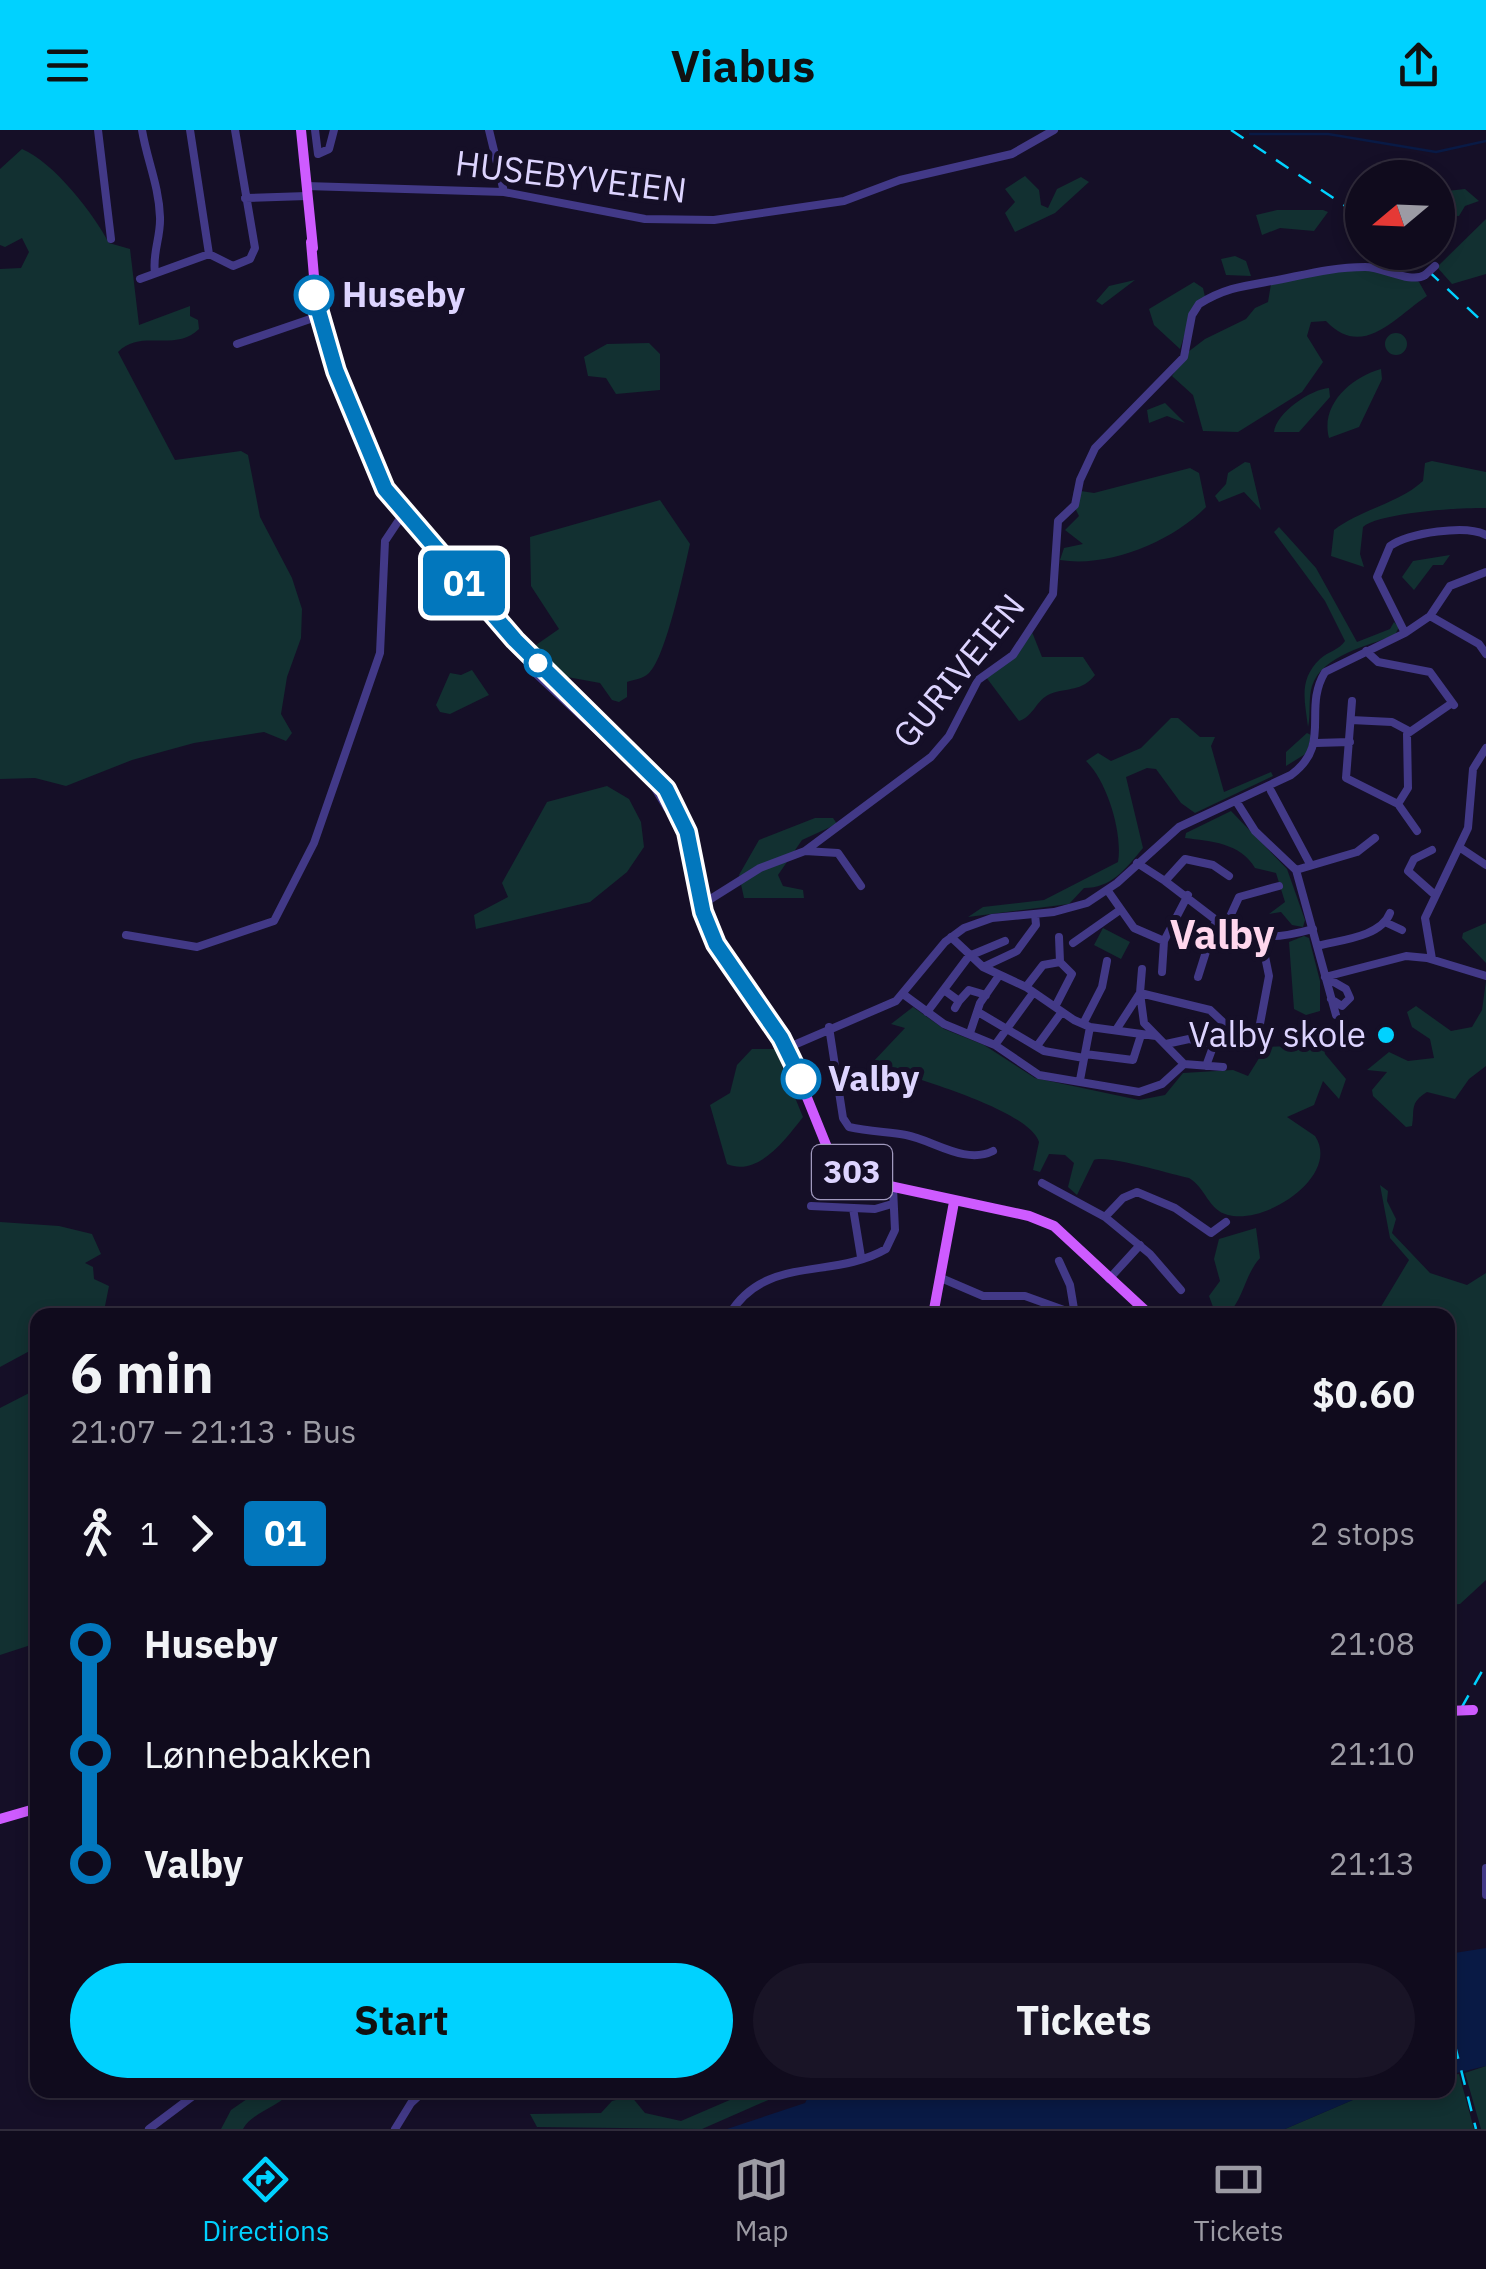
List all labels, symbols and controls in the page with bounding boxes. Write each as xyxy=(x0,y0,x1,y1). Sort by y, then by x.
text: Viabus xyxy=(671,36,815,94)
icon: menu xyxy=(40,38,95,93)
icon: share xyxy=(1391,38,1446,93)
street label: HUSEBYVEIEN xyxy=(453,139,689,213)
north arrow xyxy=(1345,160,1455,270)
map controls xyxy=(1345,160,1455,270)
place label: Huseby xyxy=(342,271,465,317)
marker: Huseby xyxy=(295,276,333,314)
line badge: 01 xyxy=(419,550,509,616)
text: 01 xyxy=(443,560,485,606)
street label: GURIVEIEN xyxy=(882,584,1034,757)
unlabelled marker xyxy=(525,650,551,676)
district label: Valby xyxy=(1170,908,1275,960)
place label: Valby skole xyxy=(1188,1011,1366,1057)
marker: Valby skole xyxy=(1375,1024,1397,1046)
place label: Valby xyxy=(828,1055,920,1101)
marker: Valby xyxy=(782,1060,820,1098)
road number: 303 xyxy=(812,1145,892,1199)
text: 6 min xyxy=(70,1337,214,1408)
text: $0.60 xyxy=(1312,1369,1415,1418)
text: 21:07 – 21:13 · Bus xyxy=(70,1410,356,1452)
icon: walk xyxy=(70,1506,125,1561)
icon: forward xyxy=(174,1506,229,1561)
text: 01 xyxy=(264,1510,306,1556)
text: 1 xyxy=(140,1512,159,1554)
text: 2 stops xyxy=(1310,1512,1415,1554)
text: Huseby xyxy=(144,1619,278,1668)
text: 21:08 xyxy=(1329,1622,1415,1664)
text: Lønnebakken xyxy=(144,1729,372,1778)
text: 21:10 xyxy=(1329,1732,1415,1774)
text: Valby xyxy=(144,1839,243,1888)
text: 21:13 xyxy=(1329,1842,1415,1884)
button: Start xyxy=(70,1963,733,2078)
button: Tickets xyxy=(753,1963,1415,2078)
tab: Directions xyxy=(202,2152,330,2249)
tab: Map xyxy=(734,2152,789,2249)
tab: Tickets xyxy=(1194,2152,1284,2249)

